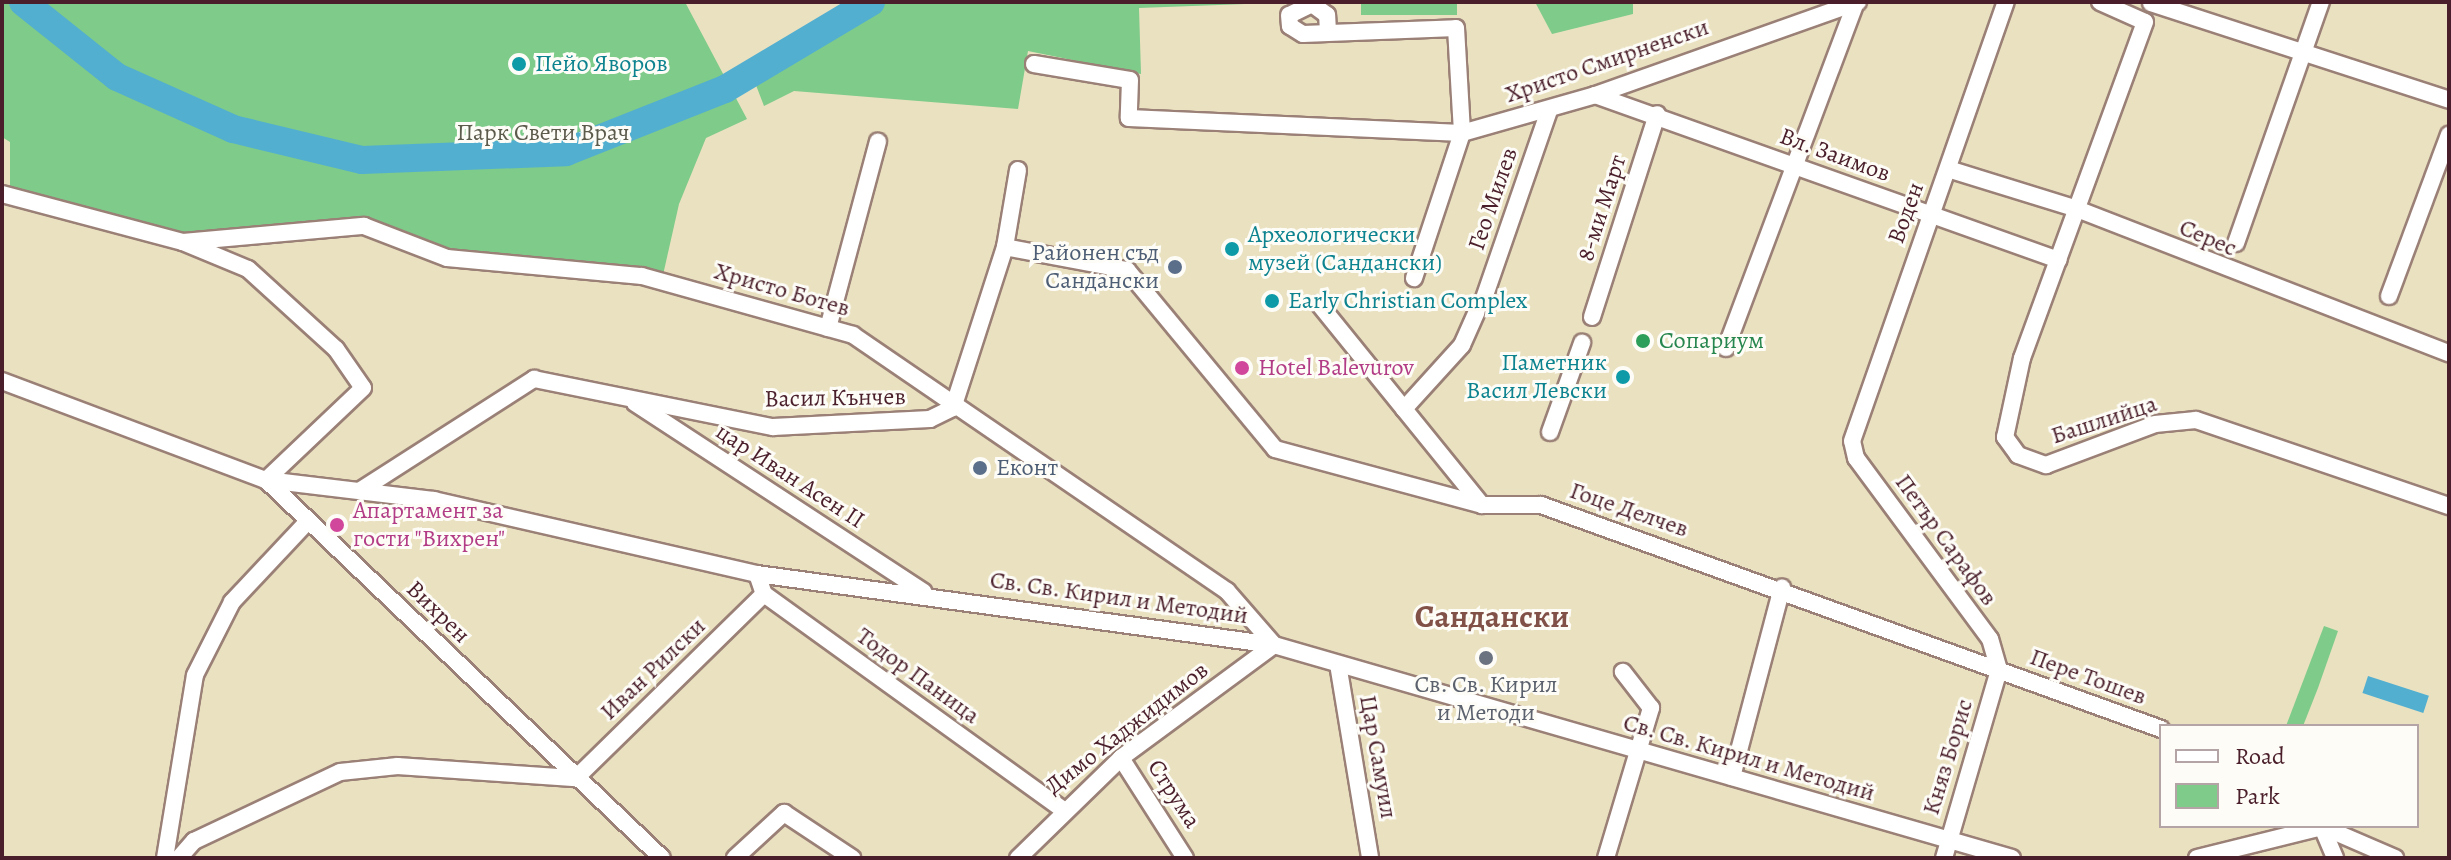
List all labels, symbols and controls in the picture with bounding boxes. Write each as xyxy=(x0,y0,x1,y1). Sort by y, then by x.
street label: Христо Смирненски xyxy=(1502,13,1712,109)
place label: Пейо Яворов xyxy=(535,50,668,78)
marker: Пейо Яворов xyxy=(510,55,528,73)
park label: Парк Свети Врач xyxy=(456,119,630,147)
street label: Вл. Заимов xyxy=(1776,122,1894,188)
street label: Гео Милев xyxy=(1462,144,1524,254)
street label: 8-ми Март xyxy=(1571,151,1633,265)
street label: Воден xyxy=(1882,179,1930,247)
street label: Серес xyxy=(2175,213,2241,263)
place label: Археологически музей (Сандански) xyxy=(1248,221,1442,277)
place label: Районен съд Сандански xyxy=(1031,239,1159,295)
marker: Археологически музей (Сандански) xyxy=(1223,240,1241,258)
street label: Христо Ботев xyxy=(711,257,853,323)
marker: Районен съд Сандански xyxy=(1166,258,1184,276)
place label: Early Christian Complex xyxy=(1288,287,1527,315)
marker: Early Christian Complex xyxy=(1263,292,1281,310)
place label: Сопариум xyxy=(1659,327,1764,355)
marker: Сопариум xyxy=(1634,332,1652,350)
place label: Паметник Васил Левски xyxy=(1466,349,1607,405)
place label: Hotel Balevurov xyxy=(1258,354,1414,382)
marker: Hotel Balevurov xyxy=(1233,359,1251,377)
marker: Паметник Васил Левски xyxy=(1614,368,1632,386)
street label: Васил Кънчев xyxy=(764,382,906,414)
street label: Башлийца xyxy=(2047,389,2161,451)
street label: цар Иван Асен II xyxy=(710,417,870,535)
place label: Еконт xyxy=(996,454,1058,482)
marker: Еконт xyxy=(971,459,989,477)
street label: Петър Сарафов xyxy=(1889,469,2003,611)
street label: Гоце Делчев xyxy=(1566,476,1692,544)
place label: Апартамент за гости "Вихрен" xyxy=(353,497,506,553)
marker: Апартамент за гости "Вихрен" xyxy=(328,516,346,534)
street label: Св. Св. Кирил и Методий xyxy=(988,566,1250,630)
street label: Вихрен xyxy=(400,575,476,649)
district label: Сандански xyxy=(1415,597,1569,635)
street label: Иван Рилски xyxy=(594,612,712,726)
street label: Тодор Паница xyxy=(851,622,985,730)
street label: Пере Тошев xyxy=(2026,643,2150,711)
marker: Св. Св. Кирил и Методи xyxy=(1477,649,1495,667)
street label: Димо Хаджидимов xyxy=(1040,656,1214,800)
place label: Св. Св. Кирил и Методи xyxy=(1414,671,1558,727)
street label: Цар Самуил xyxy=(1353,693,1403,821)
street label: Княз Борис xyxy=(1917,696,1979,818)
street label: Св. Св. Кирил и Методий xyxy=(1620,708,1878,808)
legend xyxy=(2159,724,2419,828)
text: Road xyxy=(2235,740,2285,772)
street label: Струма xyxy=(1141,754,1207,834)
text: Park xyxy=(2235,780,2280,812)

